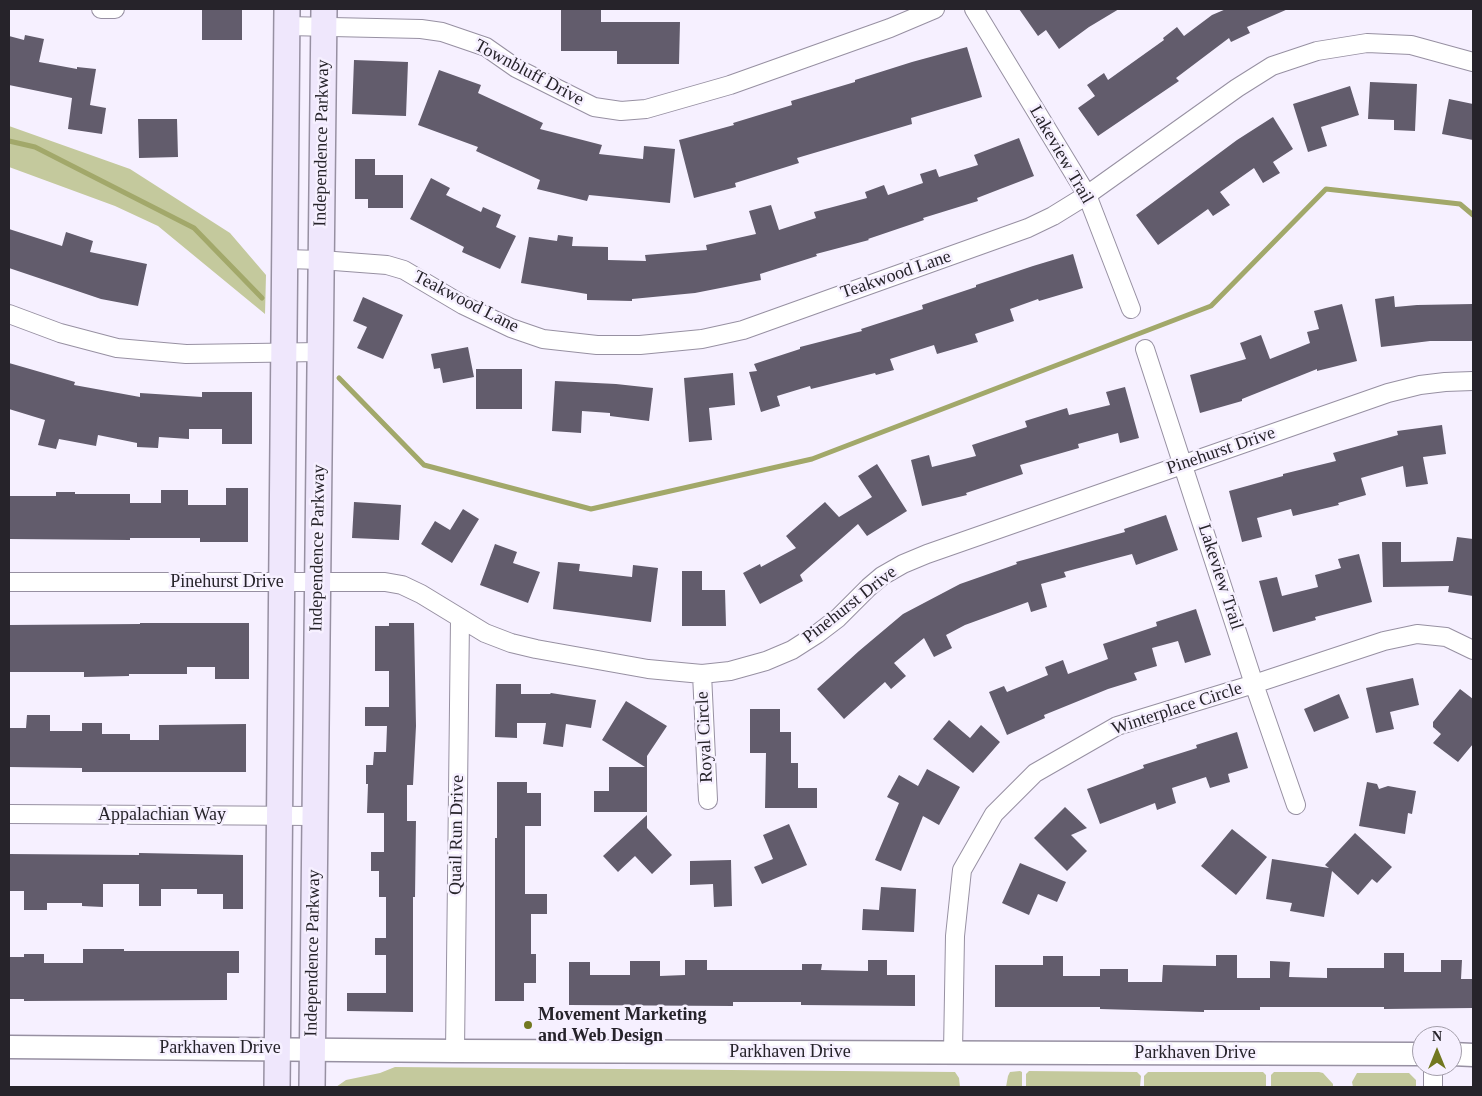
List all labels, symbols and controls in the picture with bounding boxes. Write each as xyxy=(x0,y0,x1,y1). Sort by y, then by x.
street label: Townbluff Drive xyxy=(471,35,587,111)
street label: Independence Parkway xyxy=(310,59,334,227)
street label: Lakeview Trail xyxy=(1024,102,1098,208)
street label: Teakwood Lane xyxy=(838,246,954,304)
street label: Teakwood Lane xyxy=(410,266,522,338)
street label: Pinehurst Drive xyxy=(1164,422,1278,480)
street label: Independence Parkway xyxy=(306,464,330,632)
street label: Lakeview Trail xyxy=(1193,521,1247,633)
street label: Pinehurst Drive xyxy=(799,562,901,648)
street label: Pinehurst Drive xyxy=(170,571,284,593)
street label: Winterplace Circle xyxy=(1109,678,1245,740)
street label: Royal Circle xyxy=(692,691,718,783)
street label: Quail Run Drive xyxy=(445,775,469,895)
street label: Appalachian Way xyxy=(98,804,226,826)
street label: Independence Parkway xyxy=(301,869,325,1037)
place label: Movement Marketing and Web Design xyxy=(538,1004,706,1046)
marker: Movement Marketing and Web Design xyxy=(522,1019,534,1031)
north arrow xyxy=(1412,1026,1462,1076)
text: N xyxy=(1432,1029,1442,1044)
street label: Parkhaven Drive xyxy=(159,1037,281,1059)
street label: Parkhaven Drive xyxy=(729,1041,851,1063)
street label: Parkhaven Drive xyxy=(1134,1042,1256,1064)

